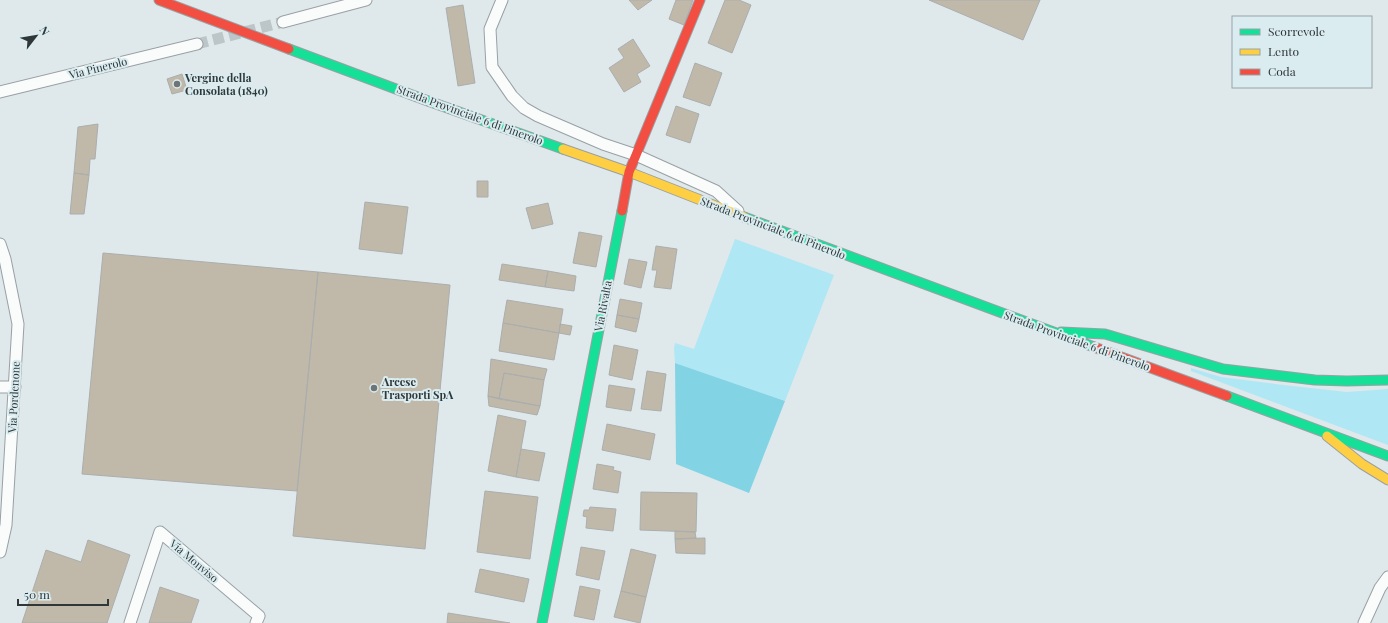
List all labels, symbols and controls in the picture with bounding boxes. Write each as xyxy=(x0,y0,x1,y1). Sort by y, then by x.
north arrow xyxy=(16,16,56,56)
legend xyxy=(1232,16,1372,88)
text: N xyxy=(37,23,54,38)
text: Scorrevole xyxy=(1268,23,1325,39)
text: Lento xyxy=(1268,43,1300,59)
street label: Via Pinerolo xyxy=(66,53,129,82)
text: Coda xyxy=(1268,63,1296,79)
place label: Vergine della Consolata (1840) xyxy=(184,70,268,98)
marker: Vergine della Consolata (1840) xyxy=(172,79,182,89)
street label: Strada Provinciale 6 di Pinerolo xyxy=(395,81,545,148)
street label: Strada Provinciale 6 di Pinerolo xyxy=(698,193,848,262)
street label: Via Rivalta xyxy=(590,279,615,334)
street label: Strada Provinciale 6 di Pinerolo xyxy=(1002,307,1152,374)
street label: Via Pordenone xyxy=(4,360,23,434)
place label: Arcese Trasporti SpA xyxy=(381,374,454,402)
marker: Arcese Trasporti SpA xyxy=(369,383,379,393)
street label: Via Monviso xyxy=(166,535,222,585)
scale bar xyxy=(18,581,108,607)
text: 50 m xyxy=(24,586,50,602)

